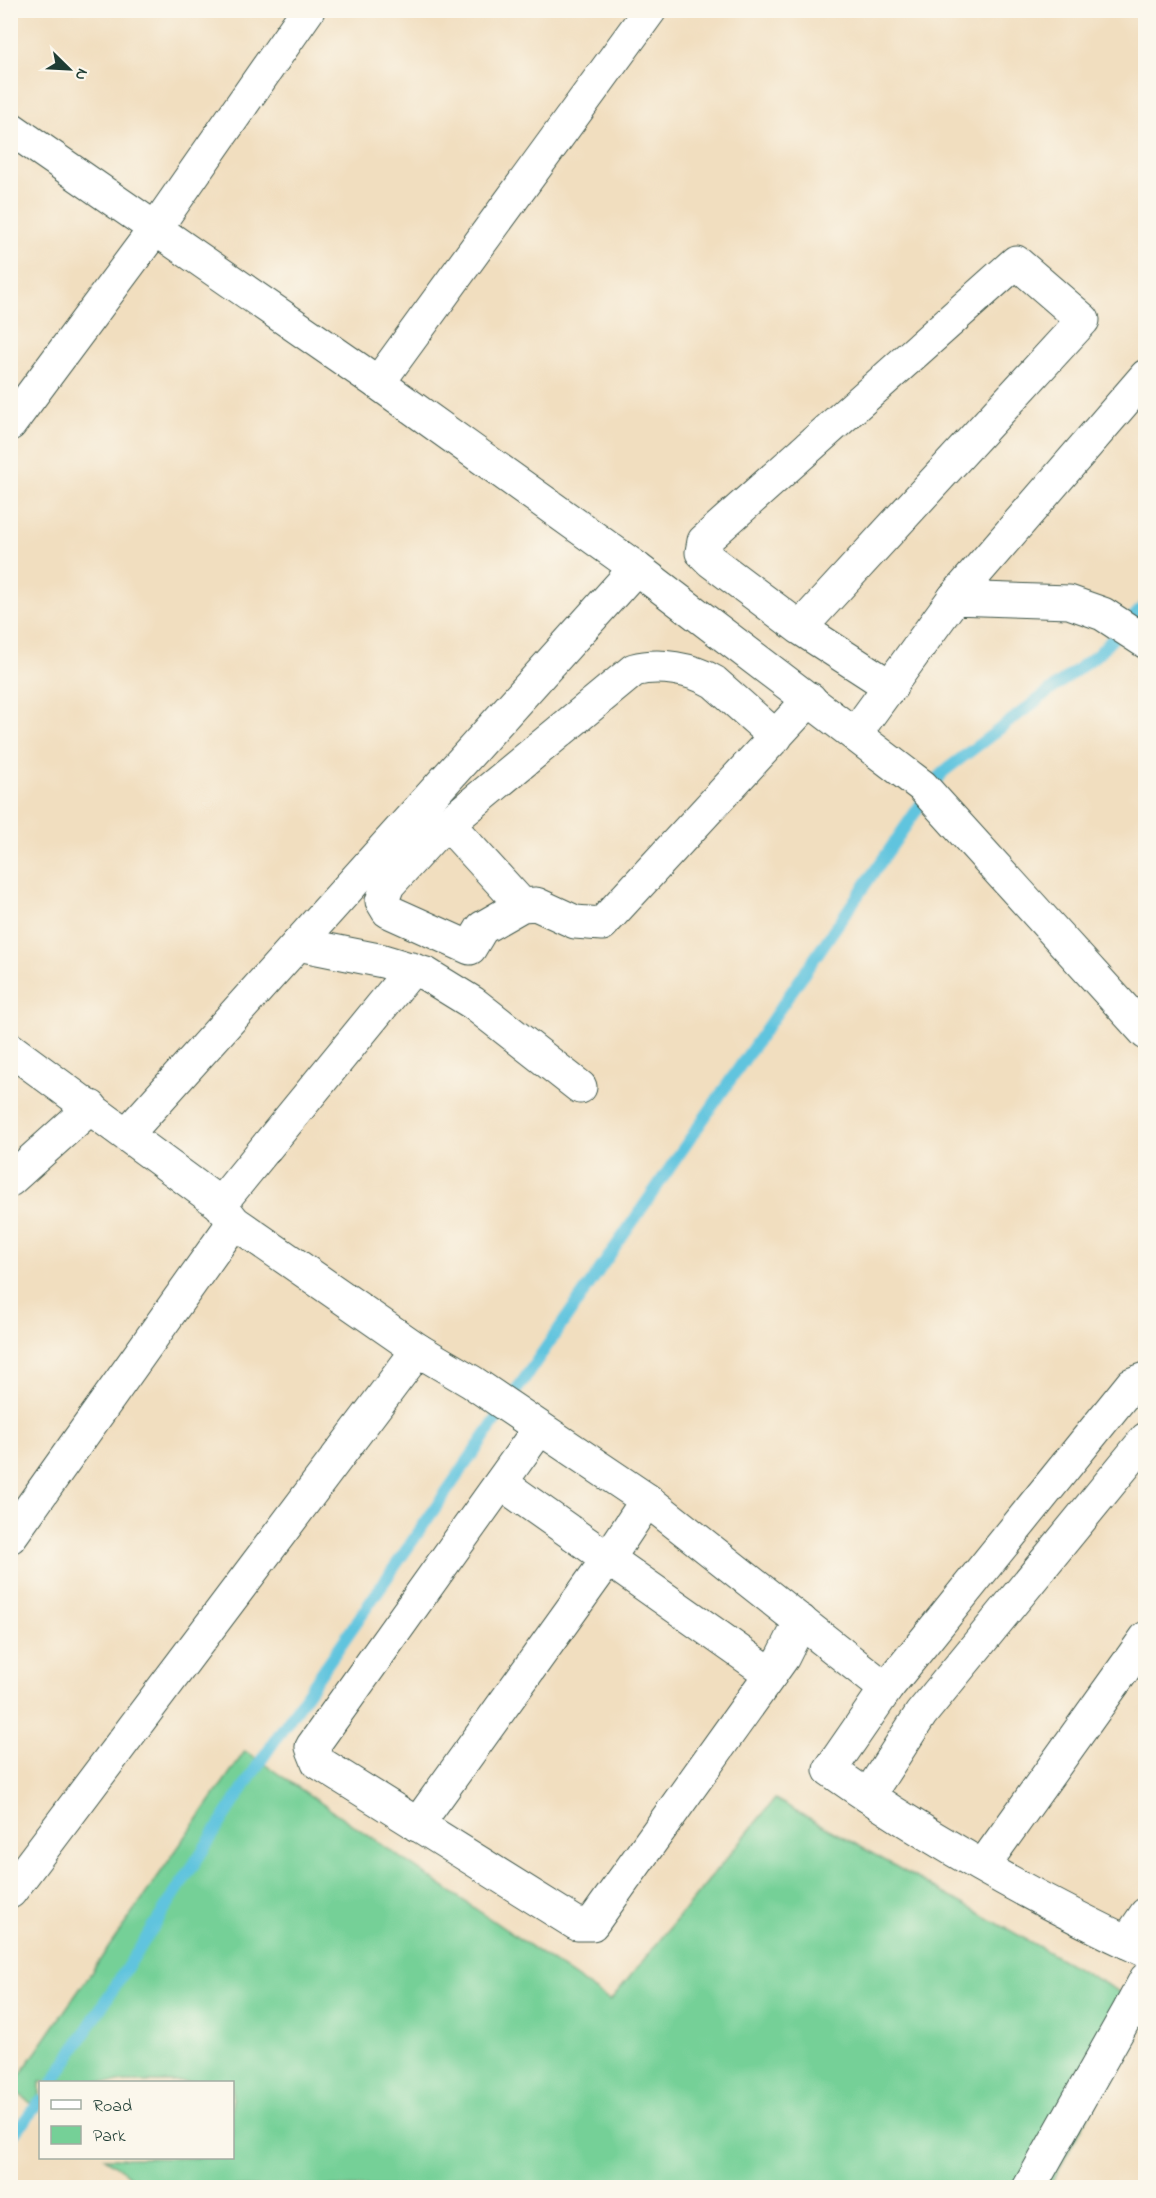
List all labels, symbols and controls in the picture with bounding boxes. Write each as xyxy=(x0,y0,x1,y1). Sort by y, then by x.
north arrow xyxy=(39,39,99,99)
text: N xyxy=(68,64,94,84)
legend xyxy=(39,2081,234,2159)
text: Road xyxy=(93,2094,132,2120)
text: Park xyxy=(93,2124,126,2150)

